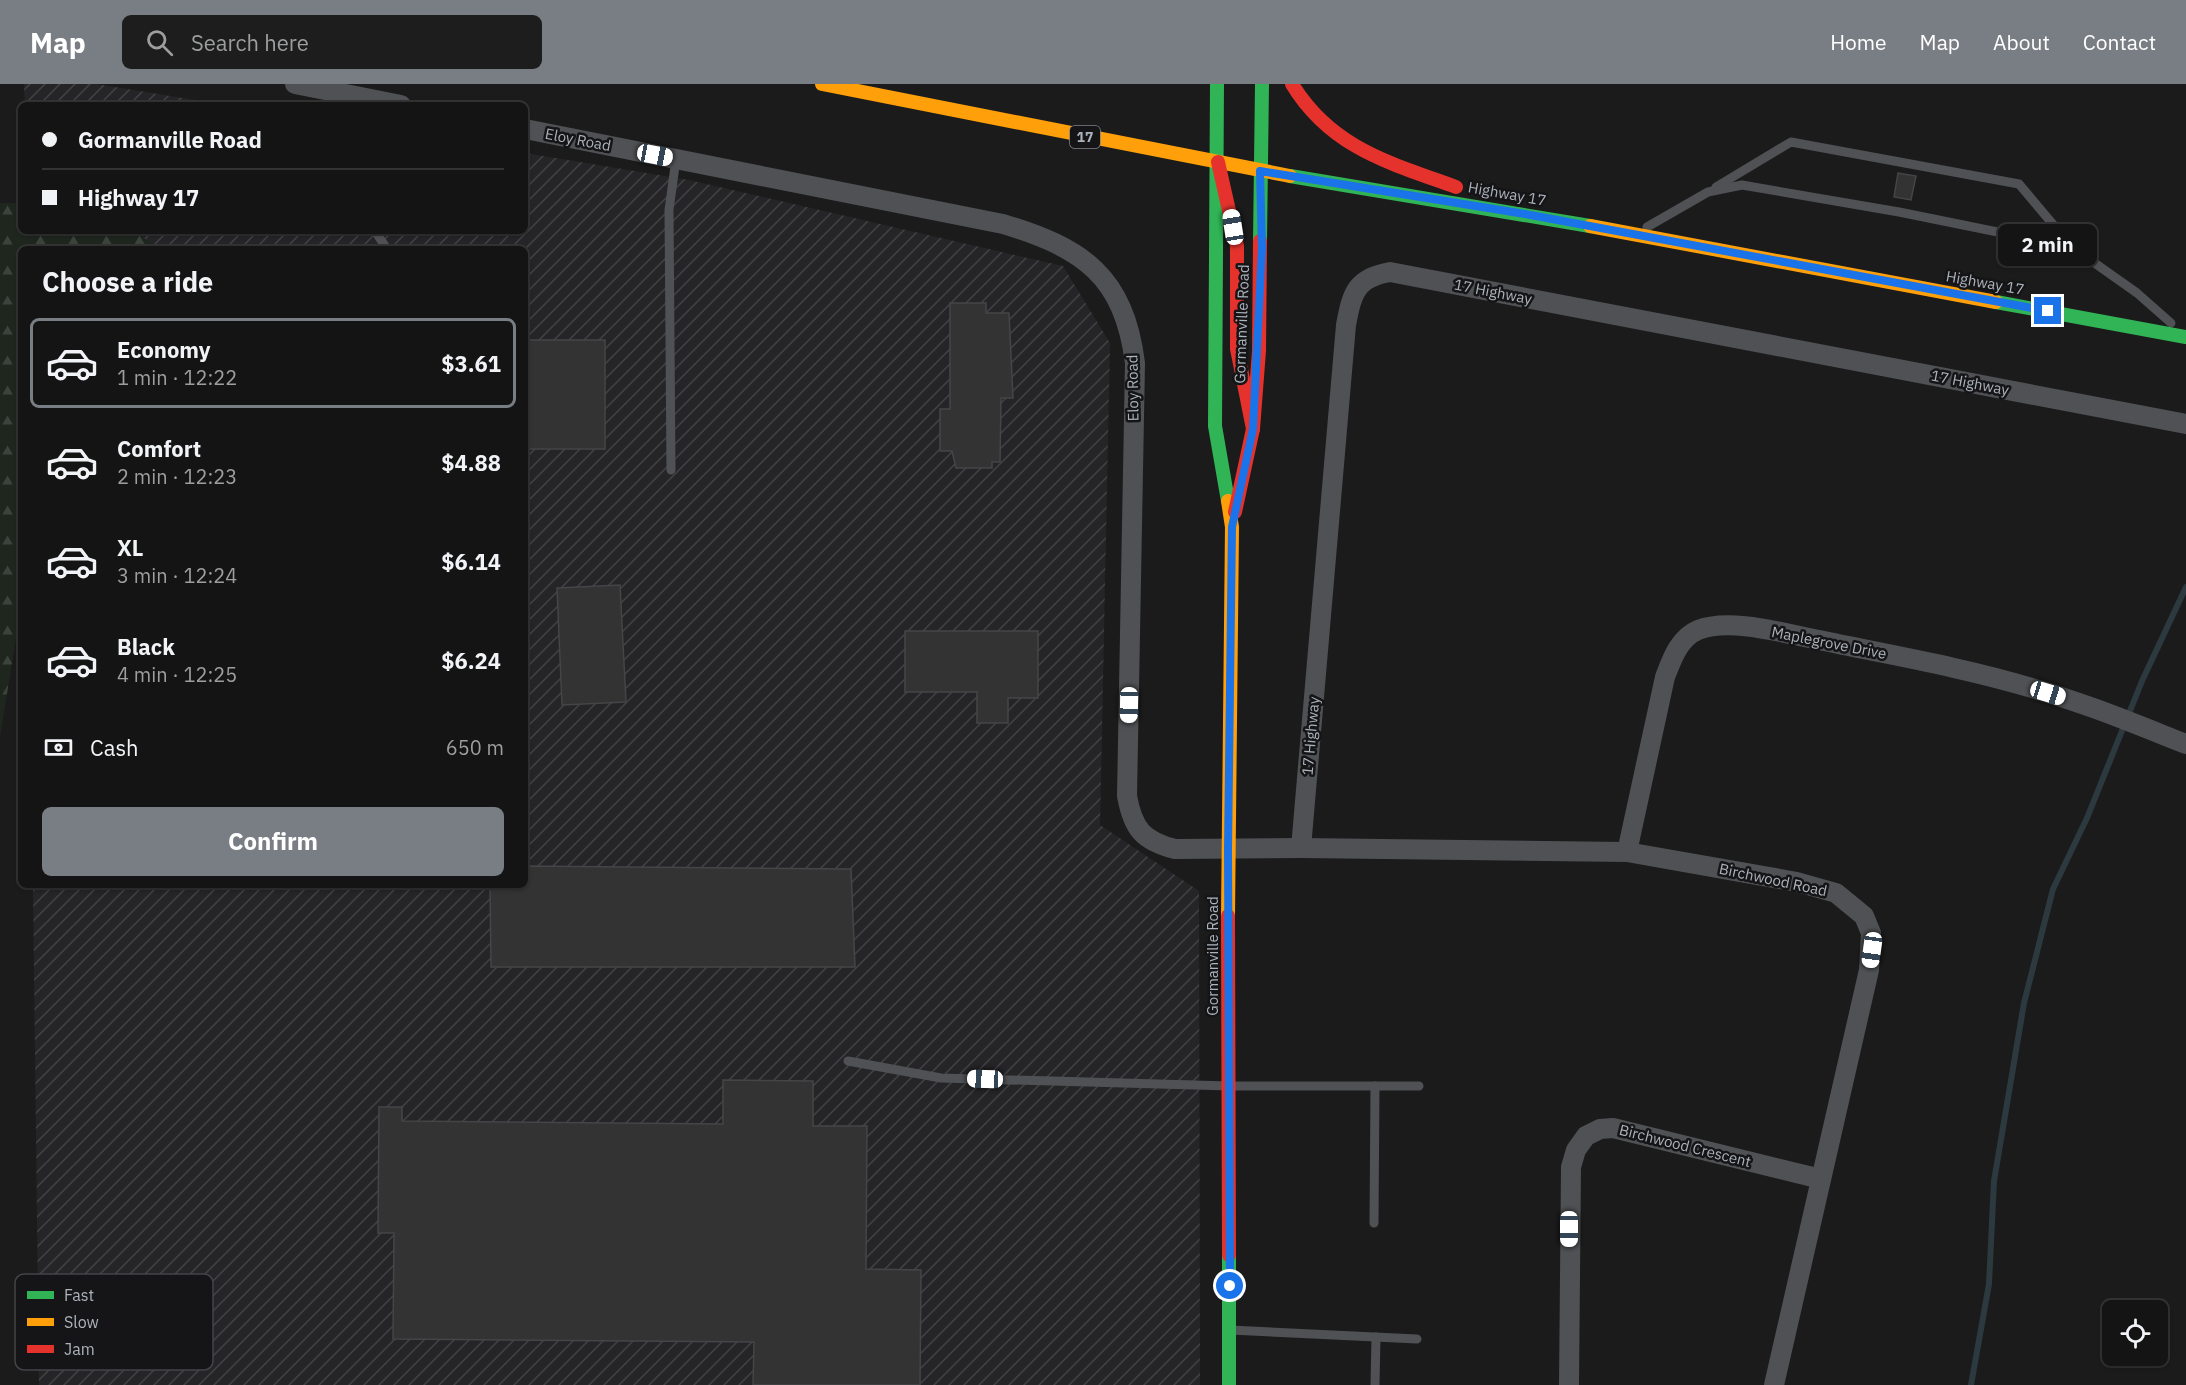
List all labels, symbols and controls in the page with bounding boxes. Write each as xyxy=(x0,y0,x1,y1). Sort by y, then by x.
search box xyxy=(122,15,542,69)
text: Map xyxy=(30,24,86,61)
icon: search xyxy=(143,26,176,59)
text: Search here xyxy=(191,28,309,57)
text: Home xyxy=(1830,28,1887,56)
text: Map xyxy=(1920,28,1960,56)
text: About xyxy=(1993,28,2050,56)
text: Contact xyxy=(2083,28,2156,56)
street label: Eloy Road xyxy=(544,124,613,155)
text: Gormanville Road xyxy=(78,125,262,154)
road number: 17 xyxy=(1070,126,1100,148)
car xyxy=(636,143,674,167)
street label: Highway 17 xyxy=(1466,177,1548,210)
text: Highway 17 xyxy=(78,183,199,212)
car xyxy=(1221,208,1245,246)
callout: 2 min xyxy=(1998,224,2098,266)
text: 2 min xyxy=(2021,231,2074,258)
text: Choose a ride xyxy=(42,264,213,299)
street label: Gormanville Road xyxy=(1230,264,1253,384)
street label: Highway 17 xyxy=(1944,266,2026,299)
street label: 17 Highway xyxy=(1452,275,1534,308)
route end xyxy=(2034,297,2061,324)
text: Economy xyxy=(117,335,211,364)
icon: car xyxy=(45,336,99,390)
text: $3.61 xyxy=(441,349,501,378)
street label: Eloy Road xyxy=(1122,355,1143,422)
text: 1 min · 12:22 xyxy=(117,364,237,391)
street label: 17 Highway xyxy=(1929,366,2011,399)
text: Comfort xyxy=(117,434,201,463)
icon: car xyxy=(45,435,99,489)
text: $4.88 xyxy=(441,448,501,477)
text: 2 min · 12:23 xyxy=(117,463,237,490)
text: XL xyxy=(117,533,143,562)
icon: car xyxy=(45,534,99,588)
text: $6.14 xyxy=(441,547,501,576)
text: 3 min · 12:24 xyxy=(117,562,237,589)
street label: Maplegrove Drive xyxy=(1770,622,1888,663)
text: Black xyxy=(117,632,175,661)
icon: car xyxy=(45,633,99,687)
text: $6.24 xyxy=(441,646,501,675)
text: 4 min · 12:25 xyxy=(117,661,237,688)
car xyxy=(2028,679,2068,707)
car xyxy=(1120,687,1138,723)
street label: 17 Highway xyxy=(1298,695,1323,776)
icon: cash xyxy=(42,731,75,764)
text: Cash xyxy=(90,733,139,762)
text: 650 m xyxy=(446,734,504,761)
button: Confirm xyxy=(42,807,504,876)
street label: Birchwood Road xyxy=(1717,859,1829,900)
street label: Gormanville Road xyxy=(1203,896,1222,1016)
car xyxy=(1861,931,1883,969)
car xyxy=(967,1069,1003,1089)
street label: Birchwood Crescent xyxy=(1617,1120,1753,1171)
car xyxy=(1560,1211,1578,1247)
route start xyxy=(1216,1272,1243,1299)
legend xyxy=(15,1274,213,1370)
text: Fast xyxy=(64,1285,94,1305)
map controls xyxy=(2102,1300,2168,1366)
button: locate xyxy=(2102,1300,2168,1366)
text: Slow xyxy=(64,1312,99,1332)
text: Jam xyxy=(64,1339,95,1359)

